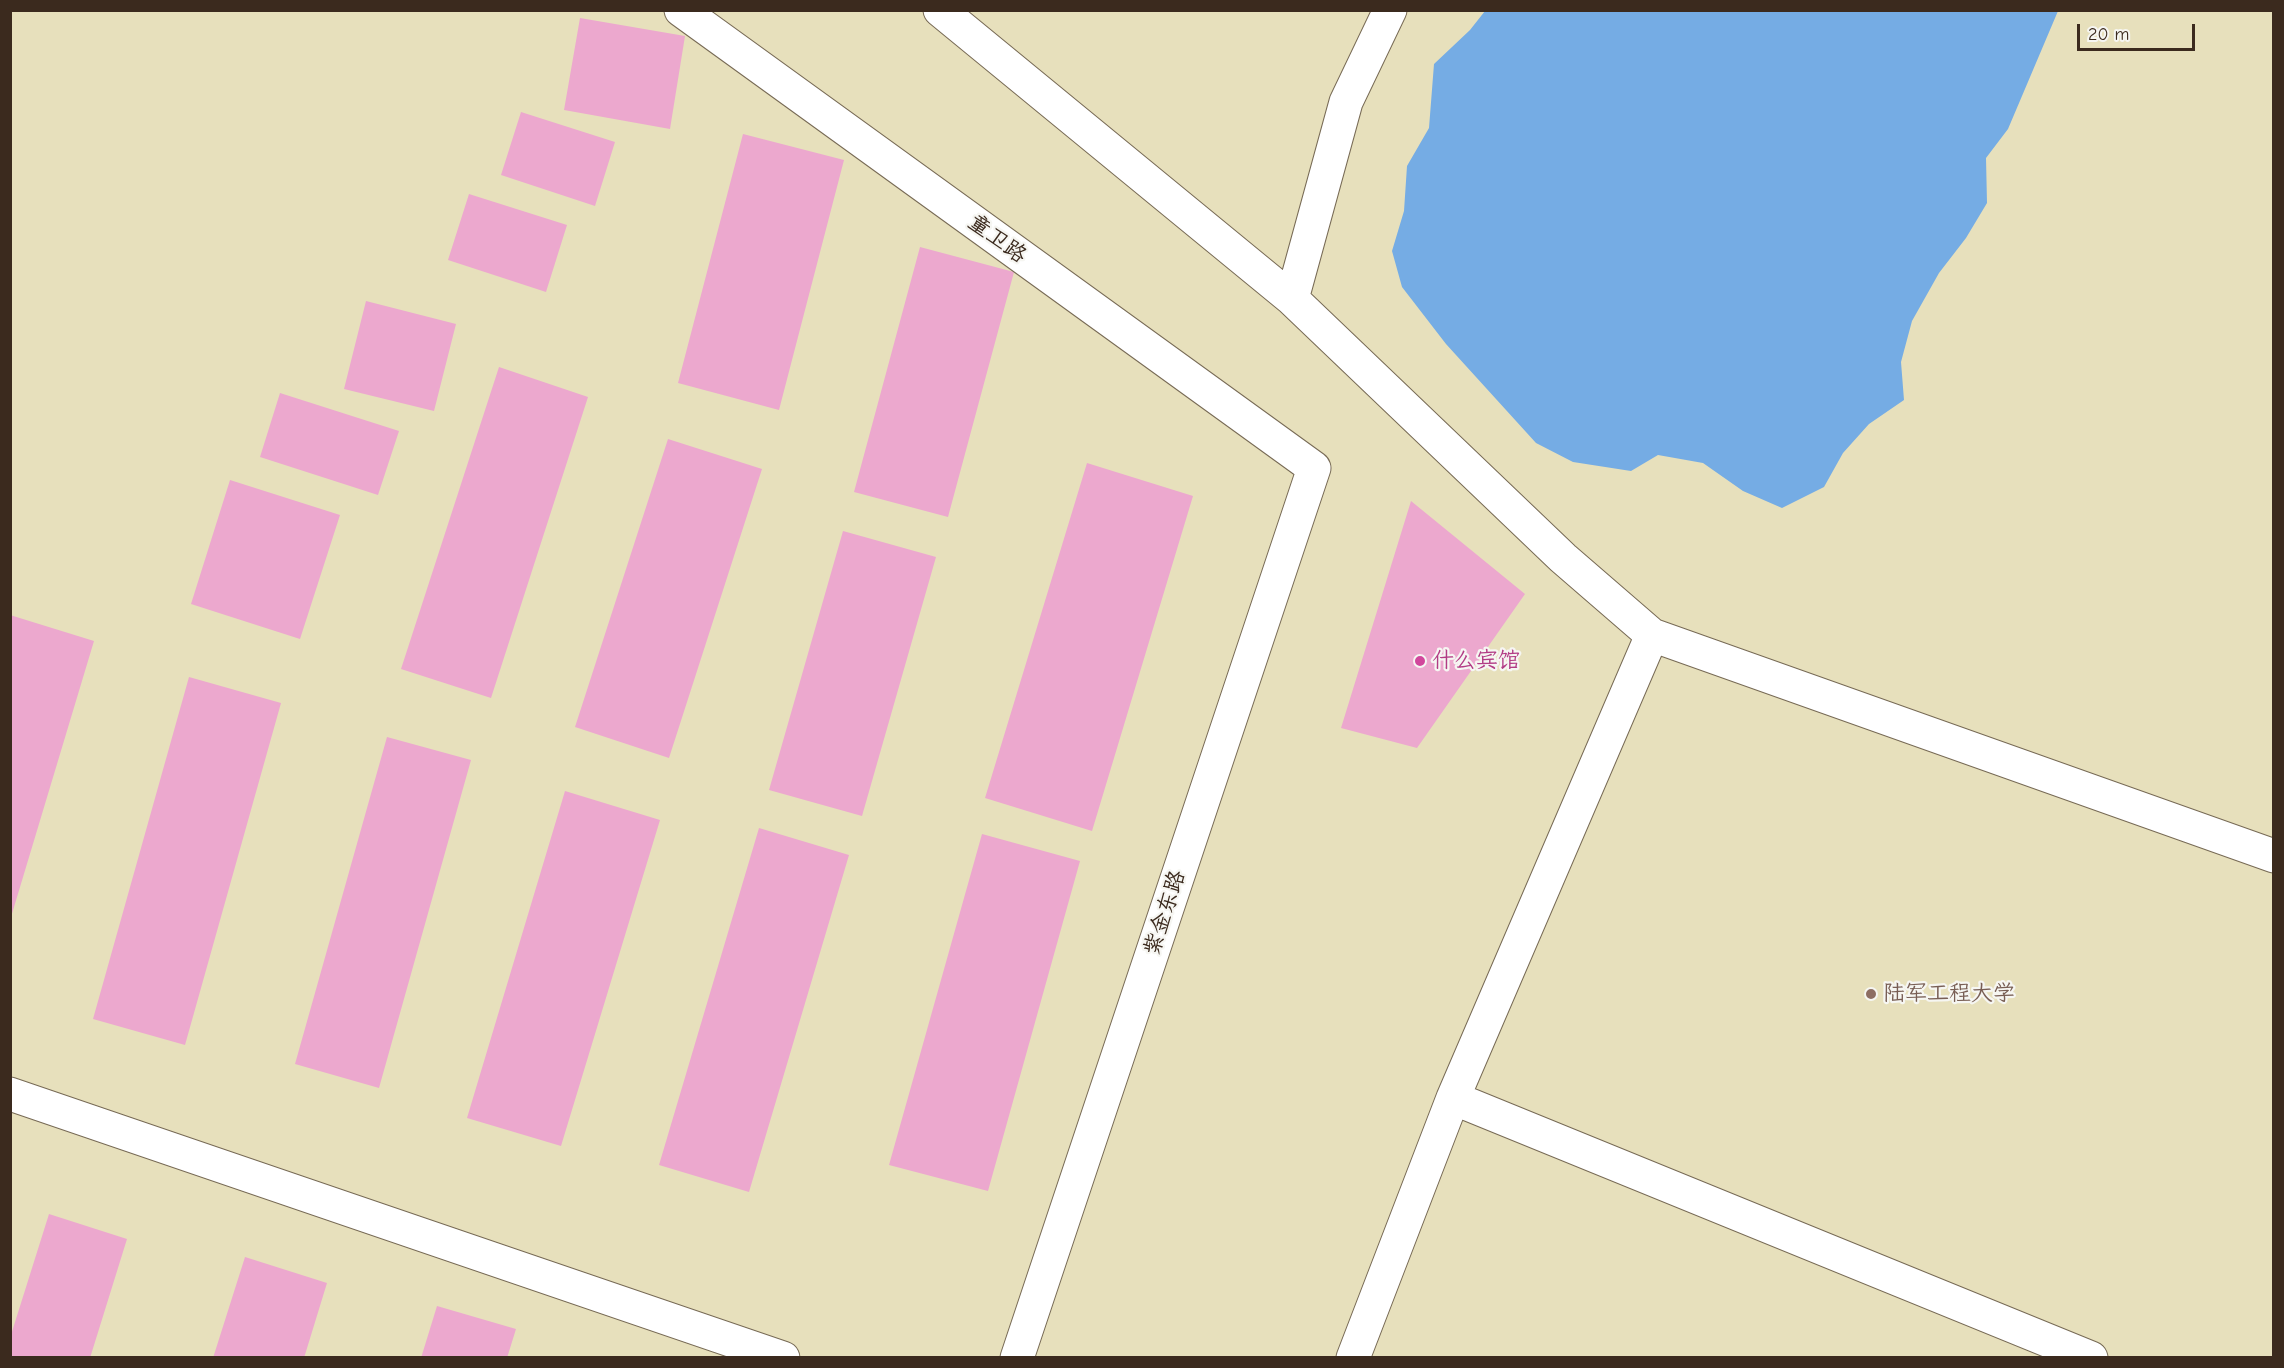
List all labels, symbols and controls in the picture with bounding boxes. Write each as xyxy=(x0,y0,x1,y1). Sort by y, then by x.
scale bar xyxy=(2080,12,2198,50)
text: 20 m xyxy=(2088,24,2129,45)
street label: 童卫路 xyxy=(963,209,1031,269)
place label: 什么宾馆 xyxy=(1432,648,1520,674)
marker: 什么宾馆 xyxy=(1413,654,1427,668)
street label: 紫金东路 xyxy=(1139,867,1191,959)
place label: 陆军工程大学 xyxy=(1883,981,2015,1007)
marker: 陆军工程大学 xyxy=(1864,987,1878,1001)

